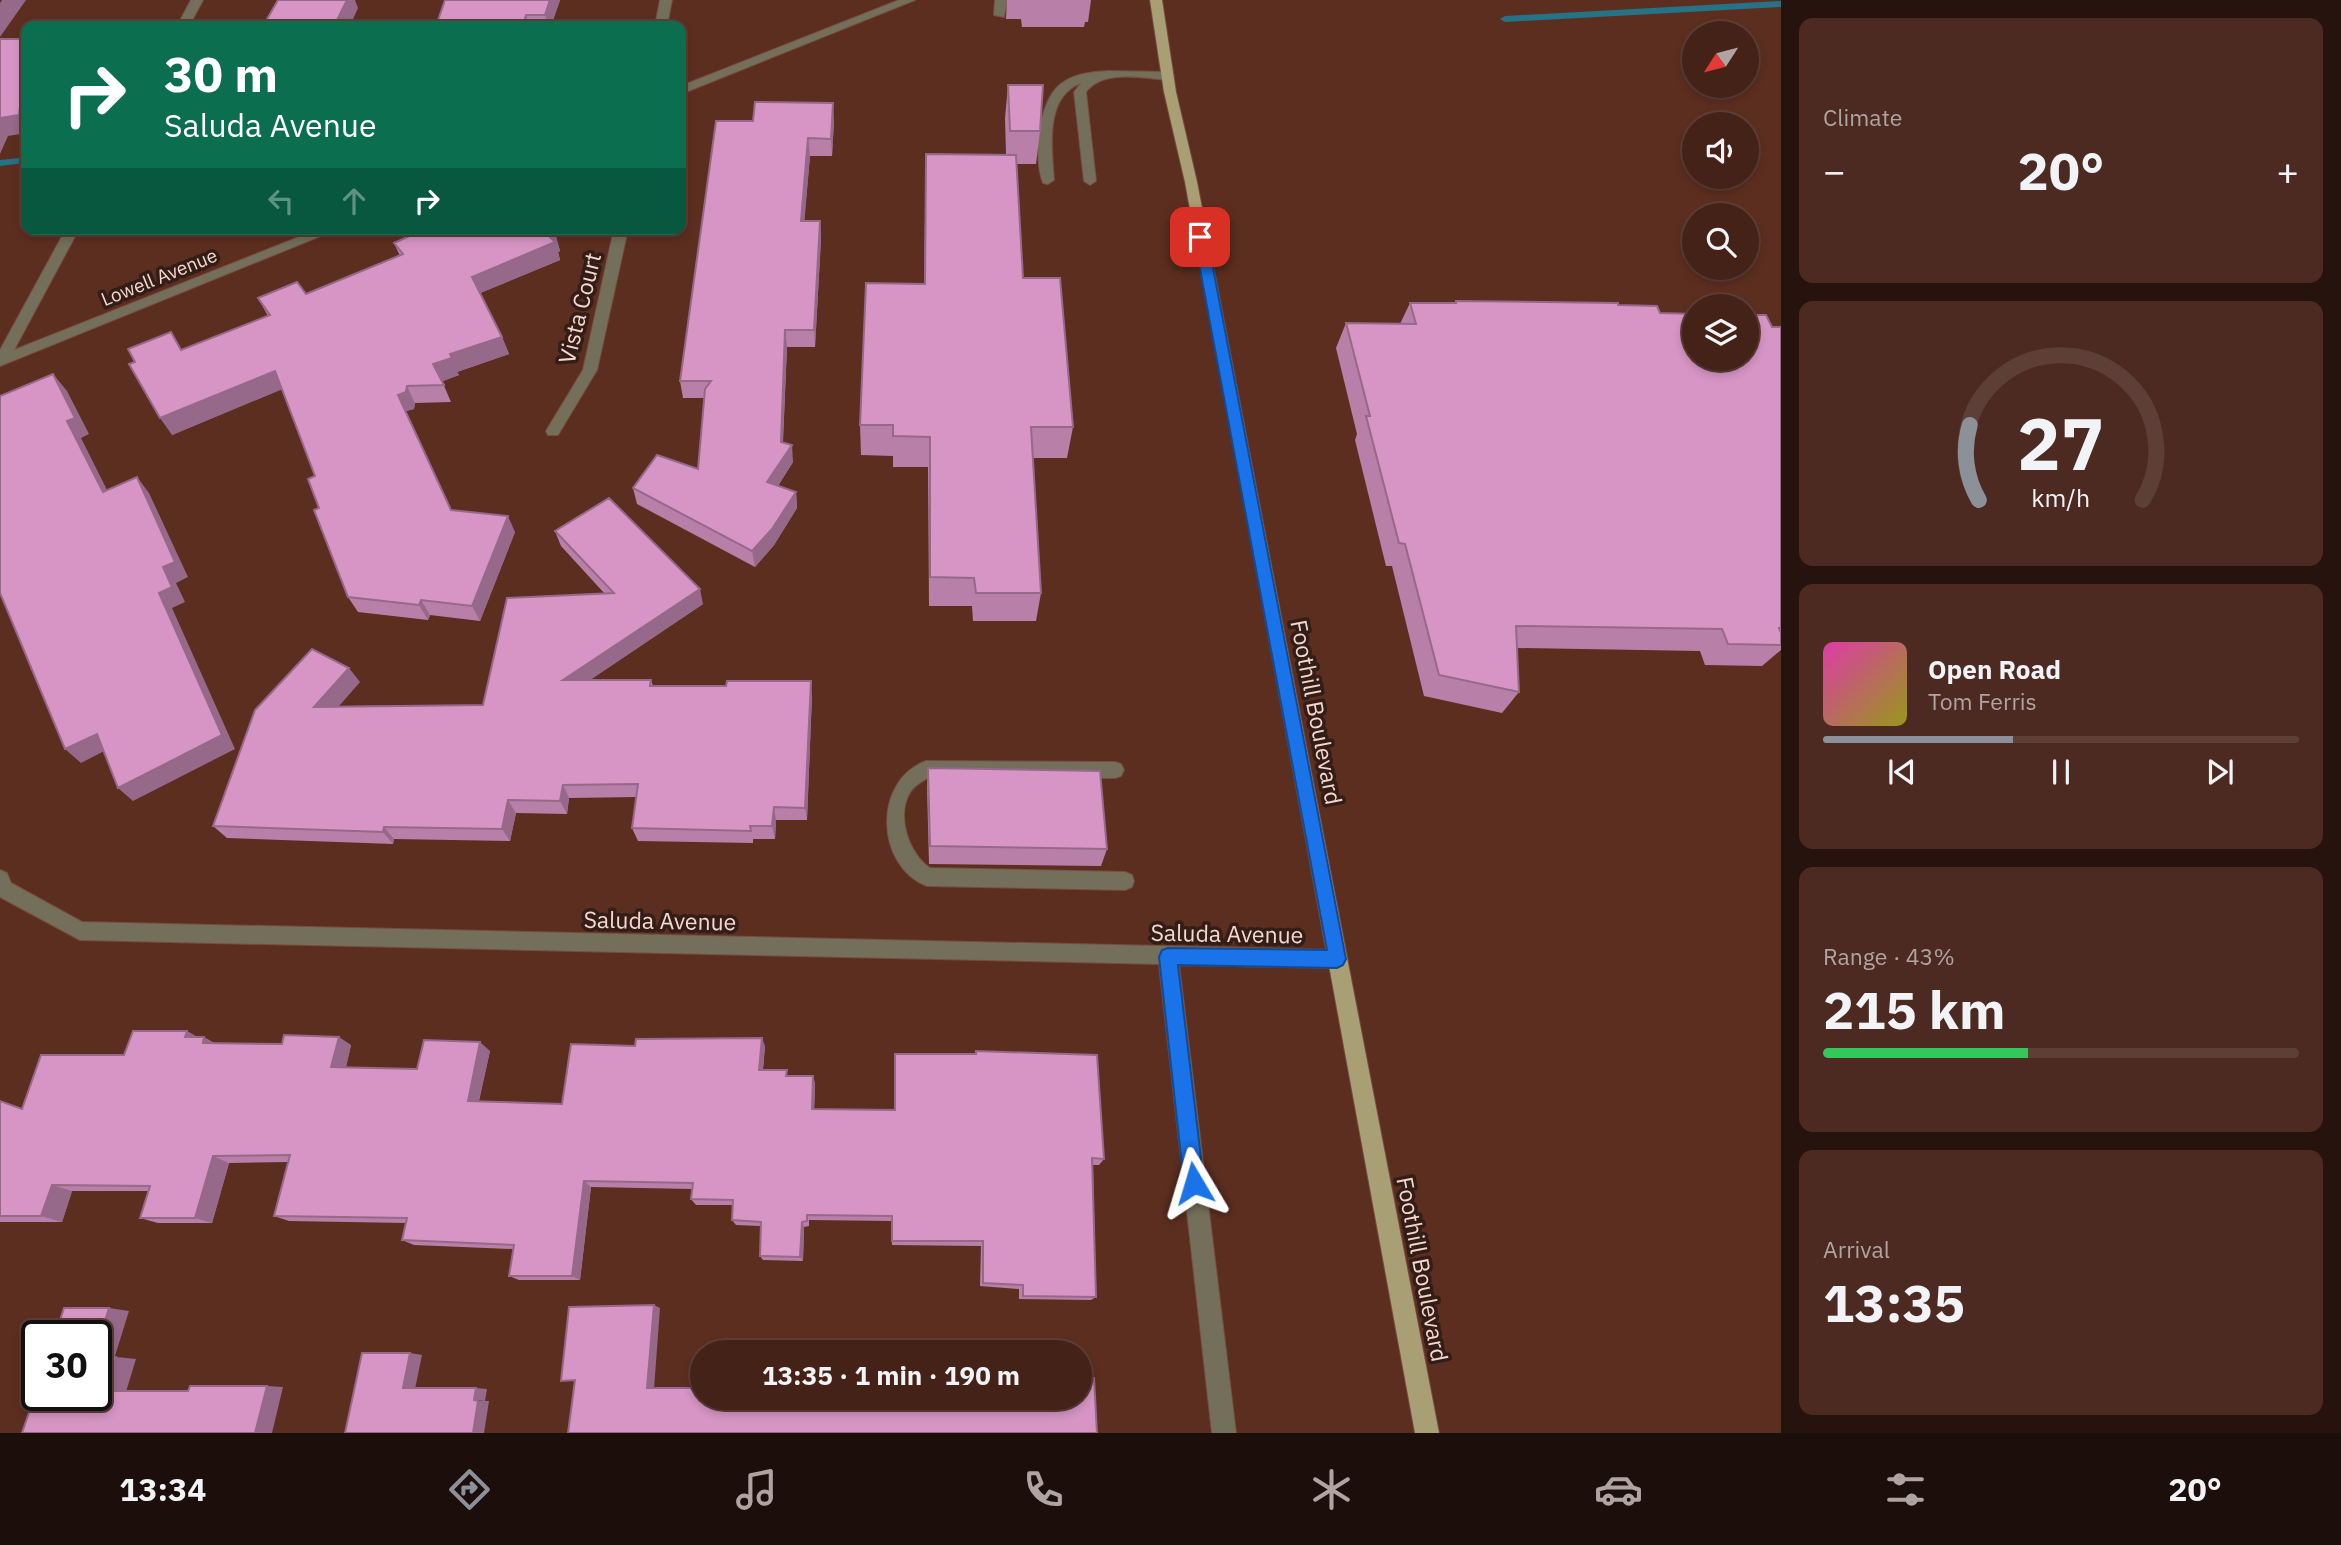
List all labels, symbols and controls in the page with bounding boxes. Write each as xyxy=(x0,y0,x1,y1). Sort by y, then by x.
north arrow xyxy=(1682,21,1759,98)
map controls xyxy=(1682,21,1759,371)
text: 30 m xyxy=(164,42,278,105)
icon: right xyxy=(49,49,140,140)
text: Climate xyxy=(1823,102,1902,132)
text: Saluda Avenue xyxy=(164,104,377,146)
button: sound xyxy=(1682,112,1759,189)
text: 20° xyxy=(2018,137,2104,204)
text: − xyxy=(1823,146,1846,195)
text: + xyxy=(2276,146,2299,195)
icon: left xyxy=(262,182,300,220)
icon: ahead xyxy=(335,182,373,220)
icon: right xyxy=(408,182,446,220)
button: search xyxy=(1682,203,1759,280)
pin xyxy=(1170,207,1230,267)
icon: arrive xyxy=(1181,218,1219,256)
street label: Lowell Avenue xyxy=(97,243,221,311)
street label: Vista Court xyxy=(551,249,607,367)
button: layers xyxy=(1682,294,1759,371)
text: 27 xyxy=(2017,395,2105,490)
text: km/h xyxy=(2032,480,2090,513)
street label: Foothill Boulevard xyxy=(1284,617,1350,807)
text: Open Road xyxy=(1928,652,2061,686)
text: Tom Ferris xyxy=(1928,686,2037,716)
icon: previous xyxy=(1883,753,1921,791)
icon: pause xyxy=(2042,753,2080,791)
icon: next xyxy=(2201,753,2239,791)
street label: Saluda Avenue xyxy=(583,904,737,936)
street label: Saluda Avenue xyxy=(1150,917,1304,949)
text: Range · 43% xyxy=(1823,941,1955,971)
text: 215 km xyxy=(1823,976,2005,1043)
position arrow xyxy=(1157,1146,1231,1220)
street label: Foothill Boulevard xyxy=(1390,1174,1456,1364)
text: Arrival xyxy=(1823,1234,1890,1264)
text: 13:35 xyxy=(1823,1269,1965,1336)
speed limit sign: 30 xyxy=(21,1320,112,1411)
text: 13:35 · 1 min · 190 m xyxy=(762,1358,1020,1392)
icon: directions xyxy=(445,1465,494,1514)
icon: music xyxy=(732,1465,781,1514)
icon: phone xyxy=(1019,1465,1068,1514)
icon: climate xyxy=(1307,1465,1356,1514)
icon: car xyxy=(1594,1465,1643,1514)
icon: filters xyxy=(1881,1465,1930,1514)
text: 13:34 xyxy=(119,1468,207,1510)
text: 20° xyxy=(2168,1468,2222,1510)

